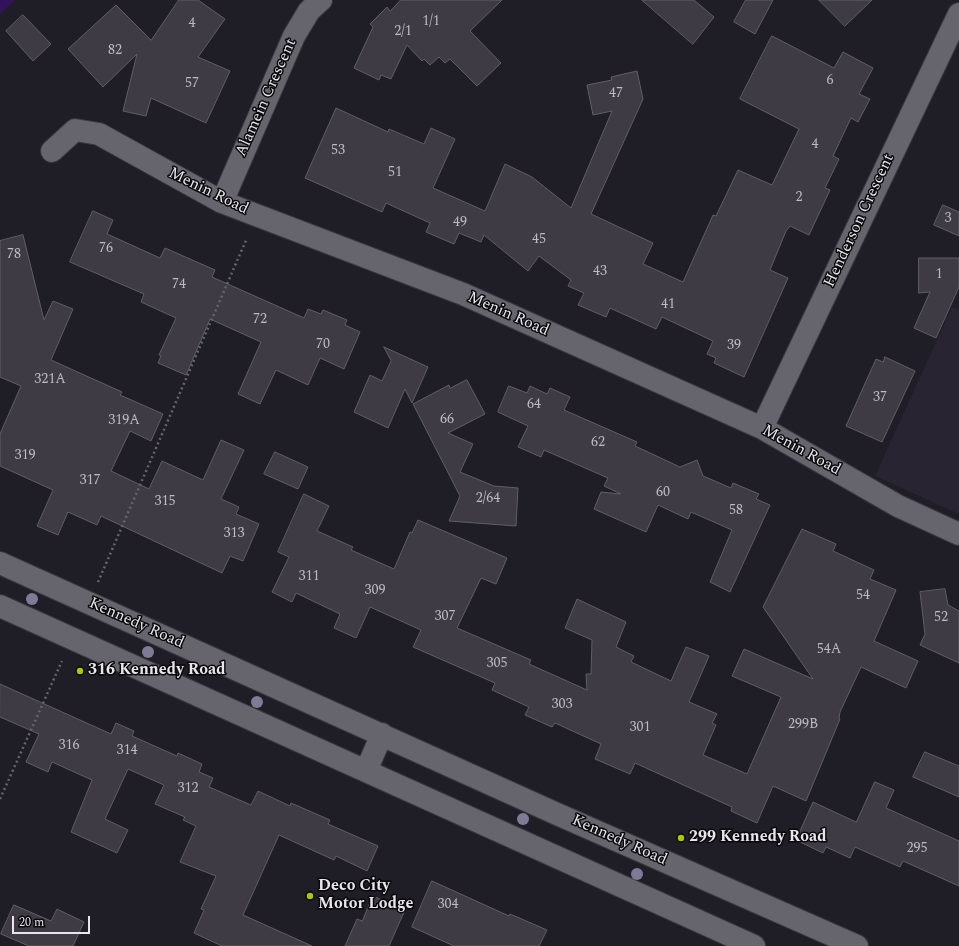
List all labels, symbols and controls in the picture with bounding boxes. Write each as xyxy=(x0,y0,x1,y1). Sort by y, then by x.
house number: 1/1 xyxy=(422,14,440,30)
house number: 4 xyxy=(189,16,195,32)
house number: 2/1 xyxy=(394,24,412,40)
street label: Alamein Crescent xyxy=(232,36,302,160)
house number: 82 xyxy=(108,43,122,59)
house number: 6 xyxy=(827,73,833,89)
house number: 57 xyxy=(185,76,199,92)
house number: 47 xyxy=(609,86,623,102)
house number: 4 xyxy=(812,137,818,153)
house number: 53 xyxy=(331,143,345,159)
street label: Henderson Crescent xyxy=(821,151,899,291)
street label: Menin Road xyxy=(165,164,251,220)
house number: 51 xyxy=(388,165,402,181)
house number: 2 xyxy=(796,190,802,206)
house number: 3 xyxy=(945,211,951,227)
house number: 49 xyxy=(453,215,467,231)
house number: 45 xyxy=(532,232,546,248)
house number: 76 xyxy=(99,241,113,257)
house number: 78 xyxy=(7,247,21,263)
house number: 43 xyxy=(593,264,607,280)
house number: 1 xyxy=(936,267,942,283)
house number: 74 xyxy=(172,277,186,293)
street label: Menin Road xyxy=(464,289,552,341)
house number: 41 xyxy=(661,297,675,313)
house number: 72 xyxy=(253,312,267,328)
house number: 70 xyxy=(316,337,330,353)
house number: 39 xyxy=(727,338,741,354)
house number: 321A xyxy=(34,372,66,388)
house number: 37 xyxy=(873,390,887,406)
house number: 64 xyxy=(527,397,541,413)
house number: 66 xyxy=(440,412,454,428)
house number: 319A xyxy=(108,413,140,429)
street label: Menin Road xyxy=(758,422,844,480)
house number: 62 xyxy=(591,435,605,451)
house number: 319 xyxy=(15,448,35,464)
house number: 317 xyxy=(80,473,100,489)
house number: 60 xyxy=(656,485,670,501)
house number: 2/64 xyxy=(476,491,500,507)
house number: 315 xyxy=(155,494,175,510)
house number: 58 xyxy=(729,503,743,519)
house number: 313 xyxy=(224,526,244,542)
house number: 311 xyxy=(299,569,319,585)
house number: 309 xyxy=(365,583,385,599)
house number: 54 xyxy=(856,588,870,604)
street label: Kennedy Road xyxy=(86,594,186,654)
house number: 307 xyxy=(435,609,455,625)
house number: 52 xyxy=(934,610,948,626)
house number: 54A xyxy=(817,642,841,658)
house number: 305 xyxy=(487,656,507,672)
place label: 316 Kennedy Road xyxy=(88,661,226,681)
marker: 316 Kennedy Road xyxy=(75,666,85,676)
house number: 303 xyxy=(552,697,572,713)
house number: 299B xyxy=(788,717,818,733)
house number: 301 xyxy=(630,720,650,736)
house number: 316 xyxy=(59,738,79,754)
house number: 314 xyxy=(117,743,137,759)
house number: 312 xyxy=(178,781,198,797)
street label: Kennedy Road xyxy=(569,811,669,871)
place label: 299 Kennedy Road xyxy=(689,828,827,848)
marker: 299 Kennedy Road xyxy=(676,833,686,843)
house number: 295 xyxy=(907,841,927,857)
place label: Deco City Motor Lodge xyxy=(318,877,414,915)
marker: Deco City Motor Lodge xyxy=(305,891,315,901)
house number: 304 xyxy=(438,897,458,913)
scale bar xyxy=(14,908,92,934)
text: 20 m xyxy=(19,913,44,932)

